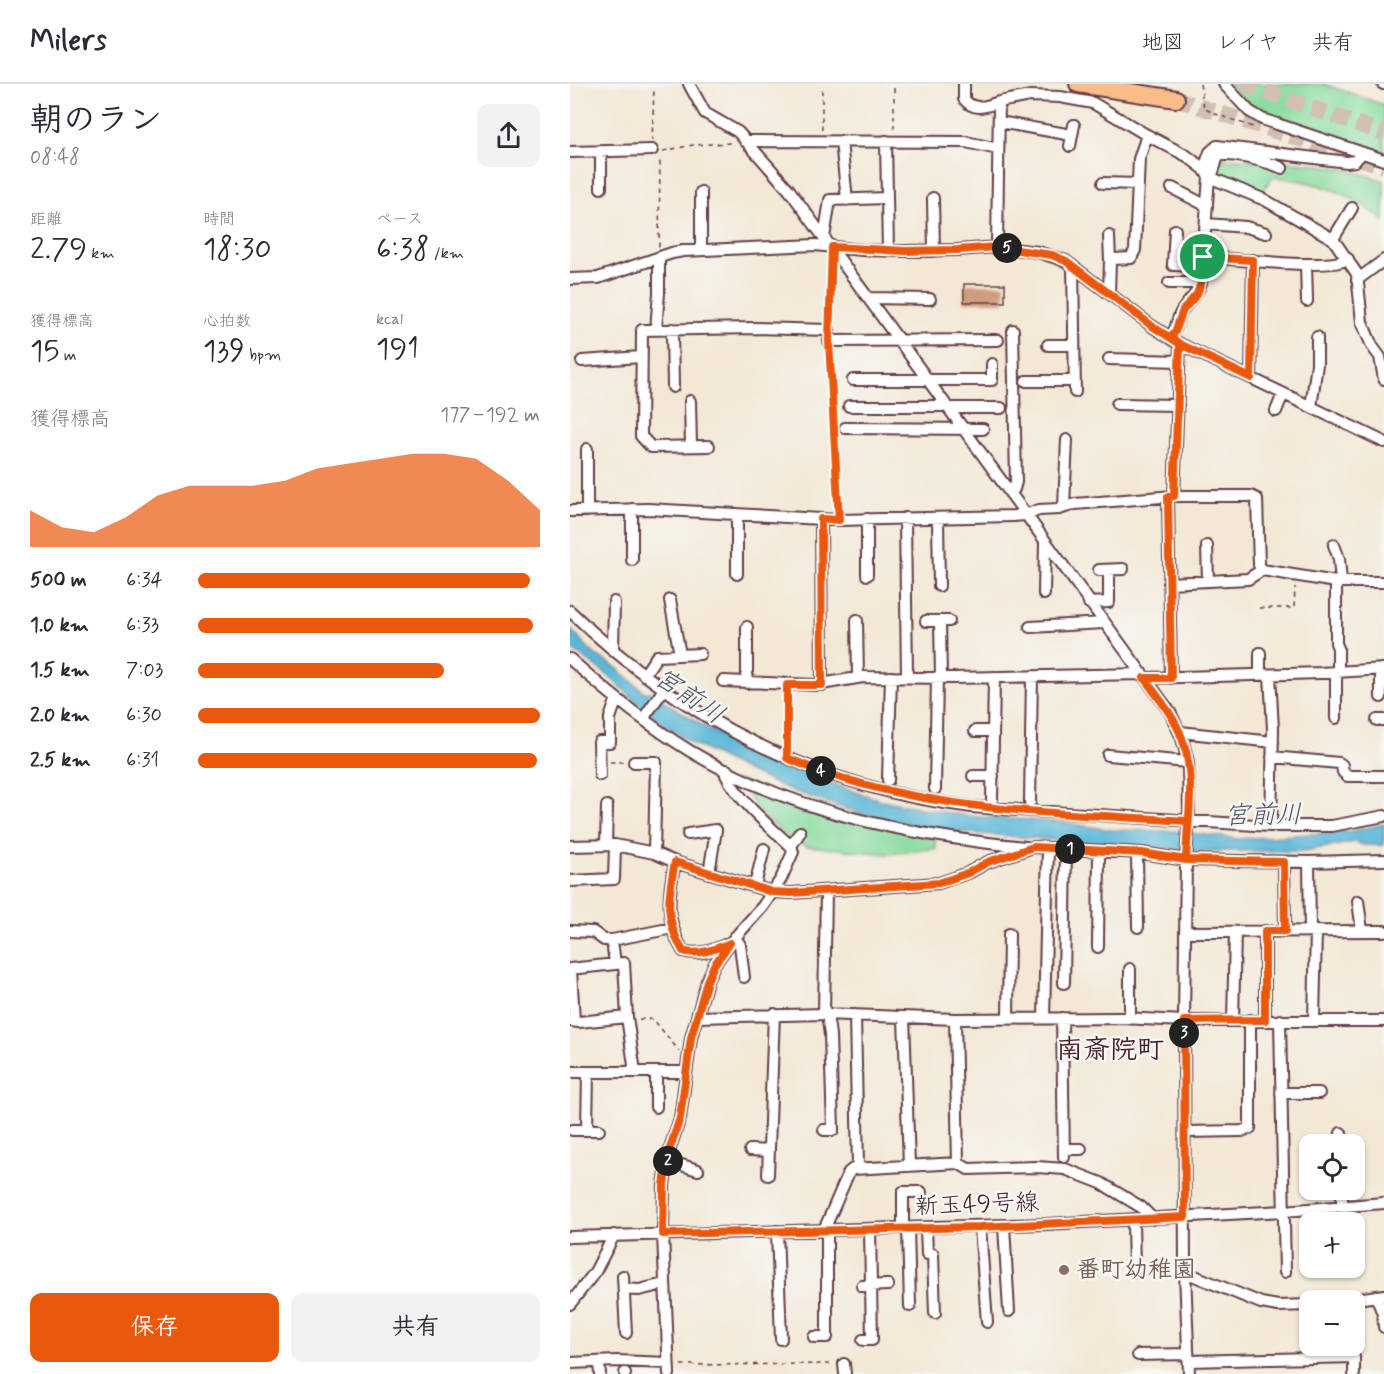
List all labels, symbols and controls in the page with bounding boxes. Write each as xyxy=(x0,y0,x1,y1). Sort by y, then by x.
text: Milers xyxy=(30,23,107,60)
text: 地図 xyxy=(1142,29,1184,57)
text: レイヤ xyxy=(1217,29,1279,57)
text: 共有 xyxy=(1312,29,1354,57)
text: 朝のラン xyxy=(30,99,162,143)
button: share xyxy=(477,104,540,167)
text: 08:48 xyxy=(30,144,80,171)
text: 距離 xyxy=(30,209,62,230)
text: 時間 xyxy=(203,209,235,230)
text: ペース xyxy=(376,209,423,230)
text: 2.79 xyxy=(30,230,87,269)
text: 18:30 xyxy=(203,230,272,269)
text: 6:38 xyxy=(376,230,429,269)
pin xyxy=(1177,231,1228,282)
pin: 5 xyxy=(992,233,1022,263)
text: 5 xyxy=(1002,237,1012,258)
icon: arrive xyxy=(1186,240,1219,273)
text: km xyxy=(87,243,115,264)
text: /km xyxy=(429,243,464,264)
text: kcal xyxy=(376,309,403,330)
text: 獲得標高 xyxy=(30,311,94,332)
text: 心拍数 xyxy=(203,311,251,332)
text: 191 xyxy=(376,330,419,369)
text: 15 xyxy=(30,332,59,371)
text: 139 xyxy=(203,332,245,371)
text: m xyxy=(59,345,76,366)
text: bpm xyxy=(245,345,281,366)
text: 177–192 m xyxy=(440,402,540,429)
text: 獲得標高 xyxy=(30,406,110,433)
text: 500 m xyxy=(30,567,87,594)
text: 6:34 xyxy=(126,567,163,594)
text: 1.0 km xyxy=(30,612,89,639)
text: 6:33 xyxy=(126,612,159,639)
text: 1.5 km xyxy=(30,657,90,684)
text: 7:03 xyxy=(126,657,163,684)
water label: 宮前川 xyxy=(647,661,731,733)
text: 2.0 km xyxy=(30,702,90,729)
text: 6:30 xyxy=(126,702,162,729)
text: 2.5 km xyxy=(30,747,91,774)
text: 6:31 xyxy=(126,747,159,774)
pin: 4 xyxy=(806,756,836,786)
text: 4 xyxy=(816,760,826,781)
water label: 宮前川 xyxy=(1224,798,1302,834)
pin: 1 xyxy=(1055,834,1085,864)
text: 1 xyxy=(1066,838,1074,859)
pin: 3 xyxy=(1169,1018,1199,1048)
text: 3 xyxy=(1180,1022,1188,1043)
district label: 南斎院町 xyxy=(1056,1033,1164,1068)
map controls xyxy=(1299,1134,1365,1356)
button: locate xyxy=(1299,1134,1365,1200)
pin: 2 xyxy=(653,1146,683,1176)
text: 2 xyxy=(664,1150,672,1171)
street label: 新玉49号線 xyxy=(914,1187,1040,1223)
button: + xyxy=(1299,1212,1365,1278)
place label: 番町幼稚園 xyxy=(1076,1255,1196,1286)
marker: 番町幼稚園 xyxy=(1057,1263,1071,1277)
button: − xyxy=(1299,1290,1365,1356)
button: 保存 xyxy=(30,1293,279,1362)
button: 共有 xyxy=(291,1293,540,1362)

